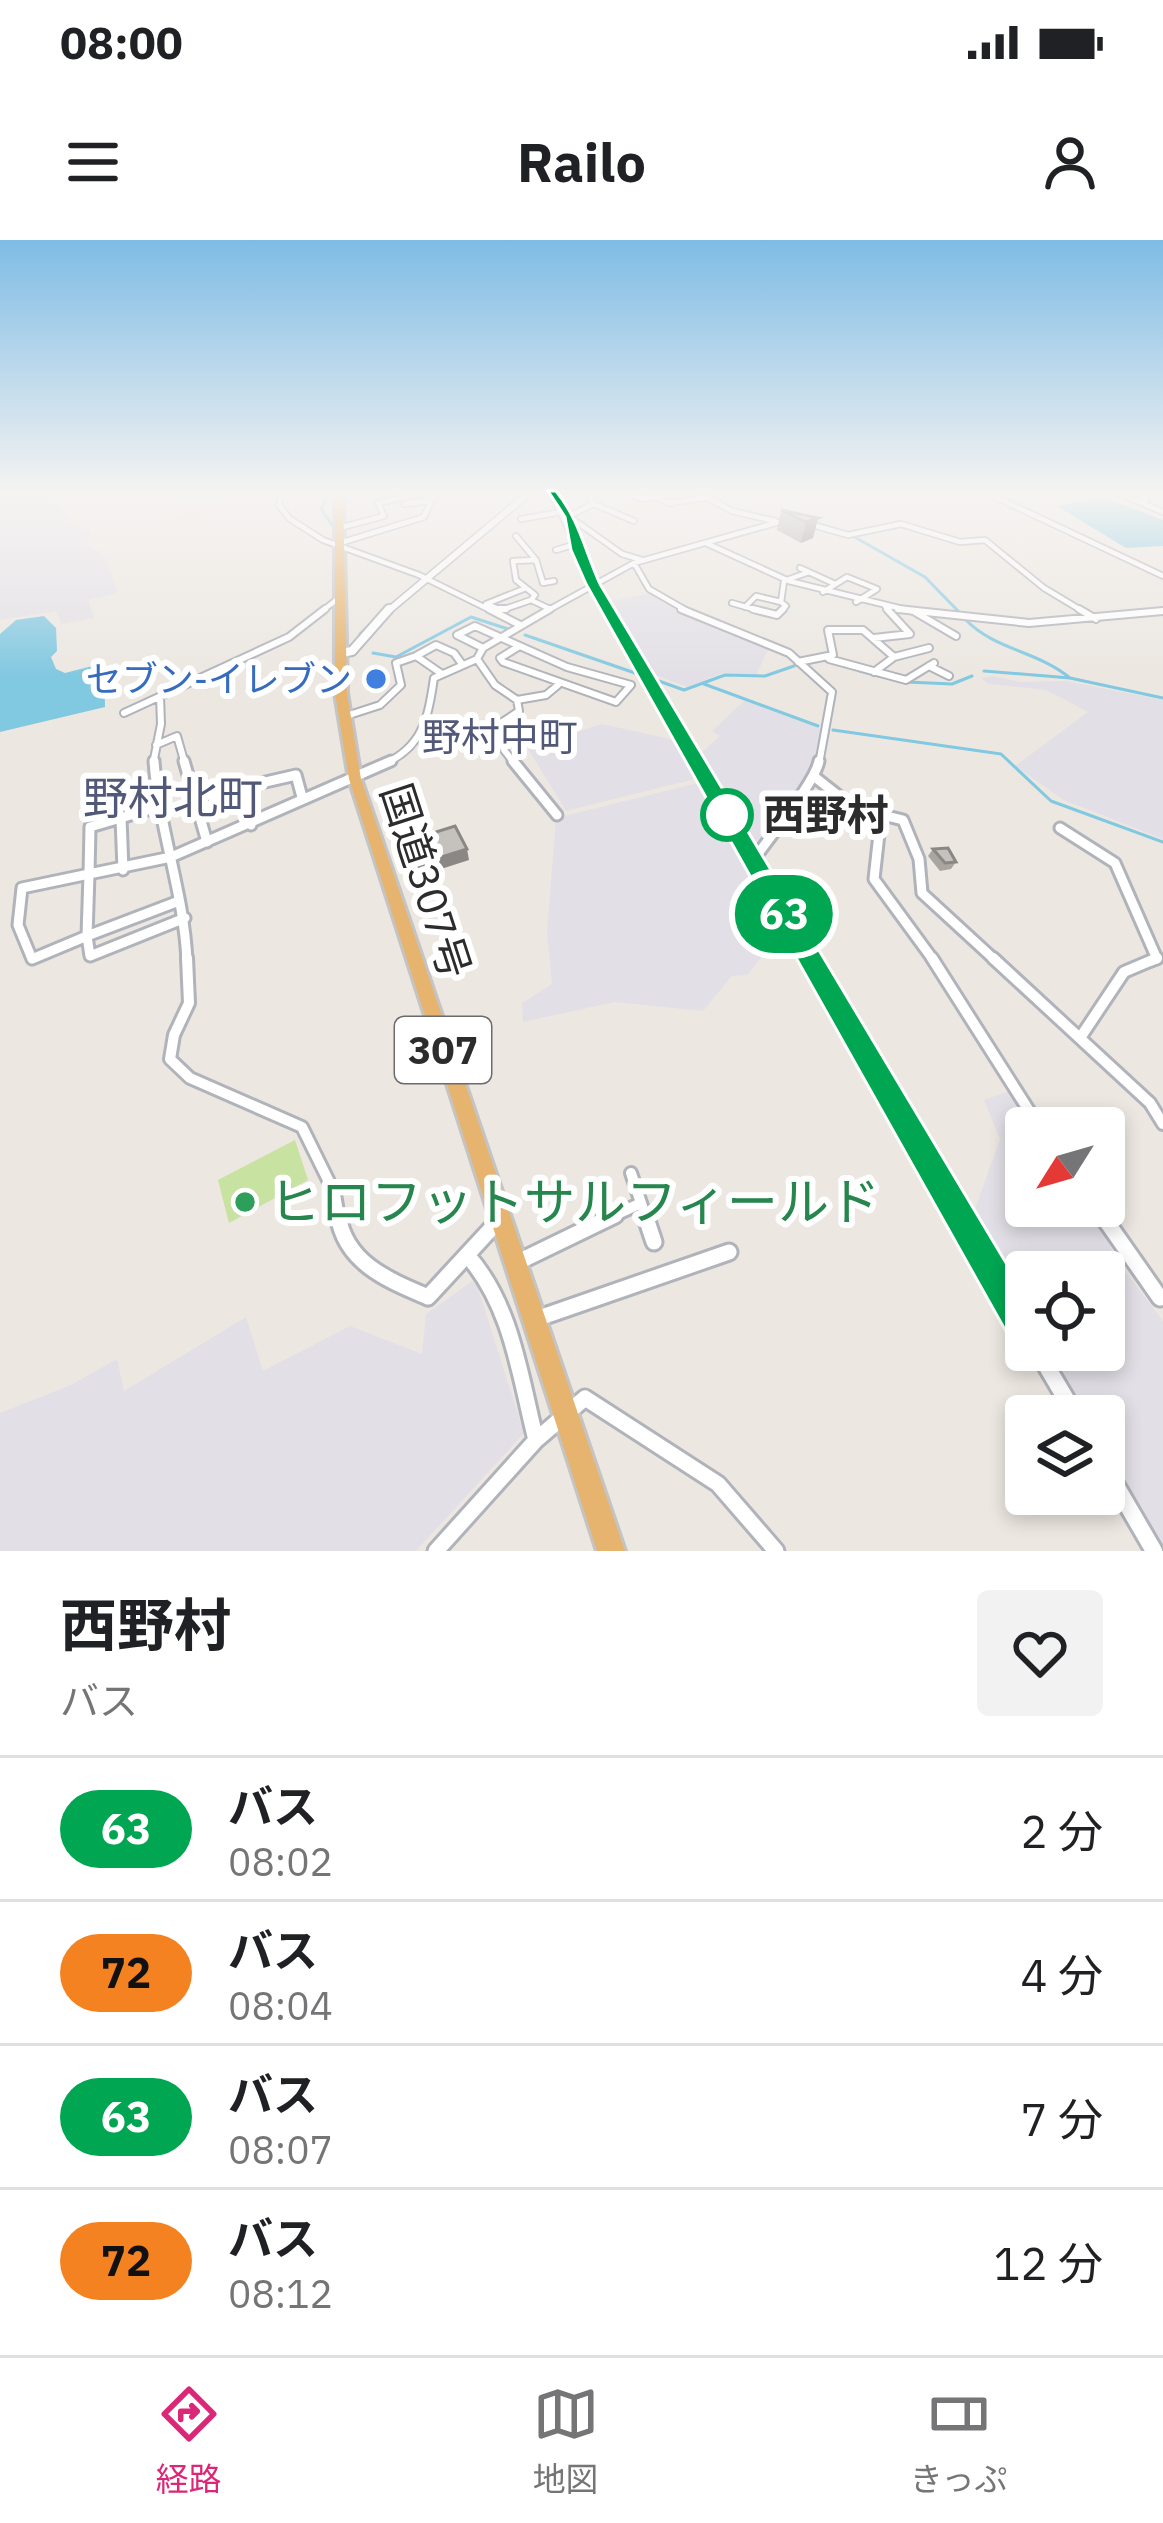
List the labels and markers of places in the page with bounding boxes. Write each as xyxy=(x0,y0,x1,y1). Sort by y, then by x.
place label: セブン-イレブン xyxy=(86,655,352,702)
marker: セブン-イレブン xyxy=(363,666,389,692)
place label: 西野村 xyxy=(763,787,889,842)
marker: 西野村 xyxy=(702,790,752,840)
place label: ヒロフットサルフィールド xyxy=(269,1168,880,1234)
marker: ヒロフットサルフィールド xyxy=(232,1189,258,1215)

